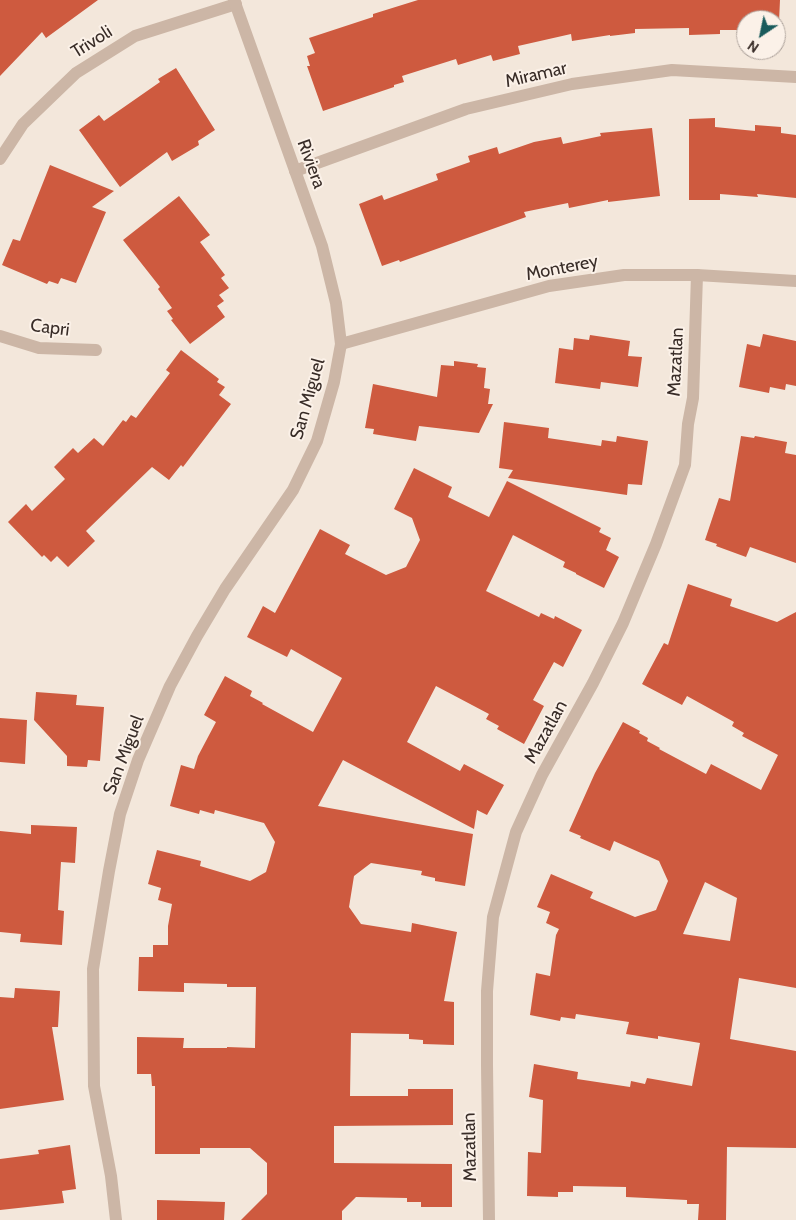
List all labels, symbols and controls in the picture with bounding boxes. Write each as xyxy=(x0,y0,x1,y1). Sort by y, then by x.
north arrow xyxy=(736,10,786,60)
street label: Trivoli xyxy=(68,21,116,63)
text: N xyxy=(744,36,762,57)
street label: Miramar xyxy=(503,57,569,93)
street label: Riviera xyxy=(292,137,330,191)
street label: Monterey xyxy=(524,250,600,286)
street label: Capri xyxy=(29,315,71,341)
street label: Mazatlan xyxy=(663,327,689,397)
street label: San Miguel xyxy=(286,356,330,442)
street label: Mazatlan xyxy=(520,697,572,767)
street label: San Miguel xyxy=(99,712,149,798)
street label: Mazatlan xyxy=(459,1112,481,1182)

